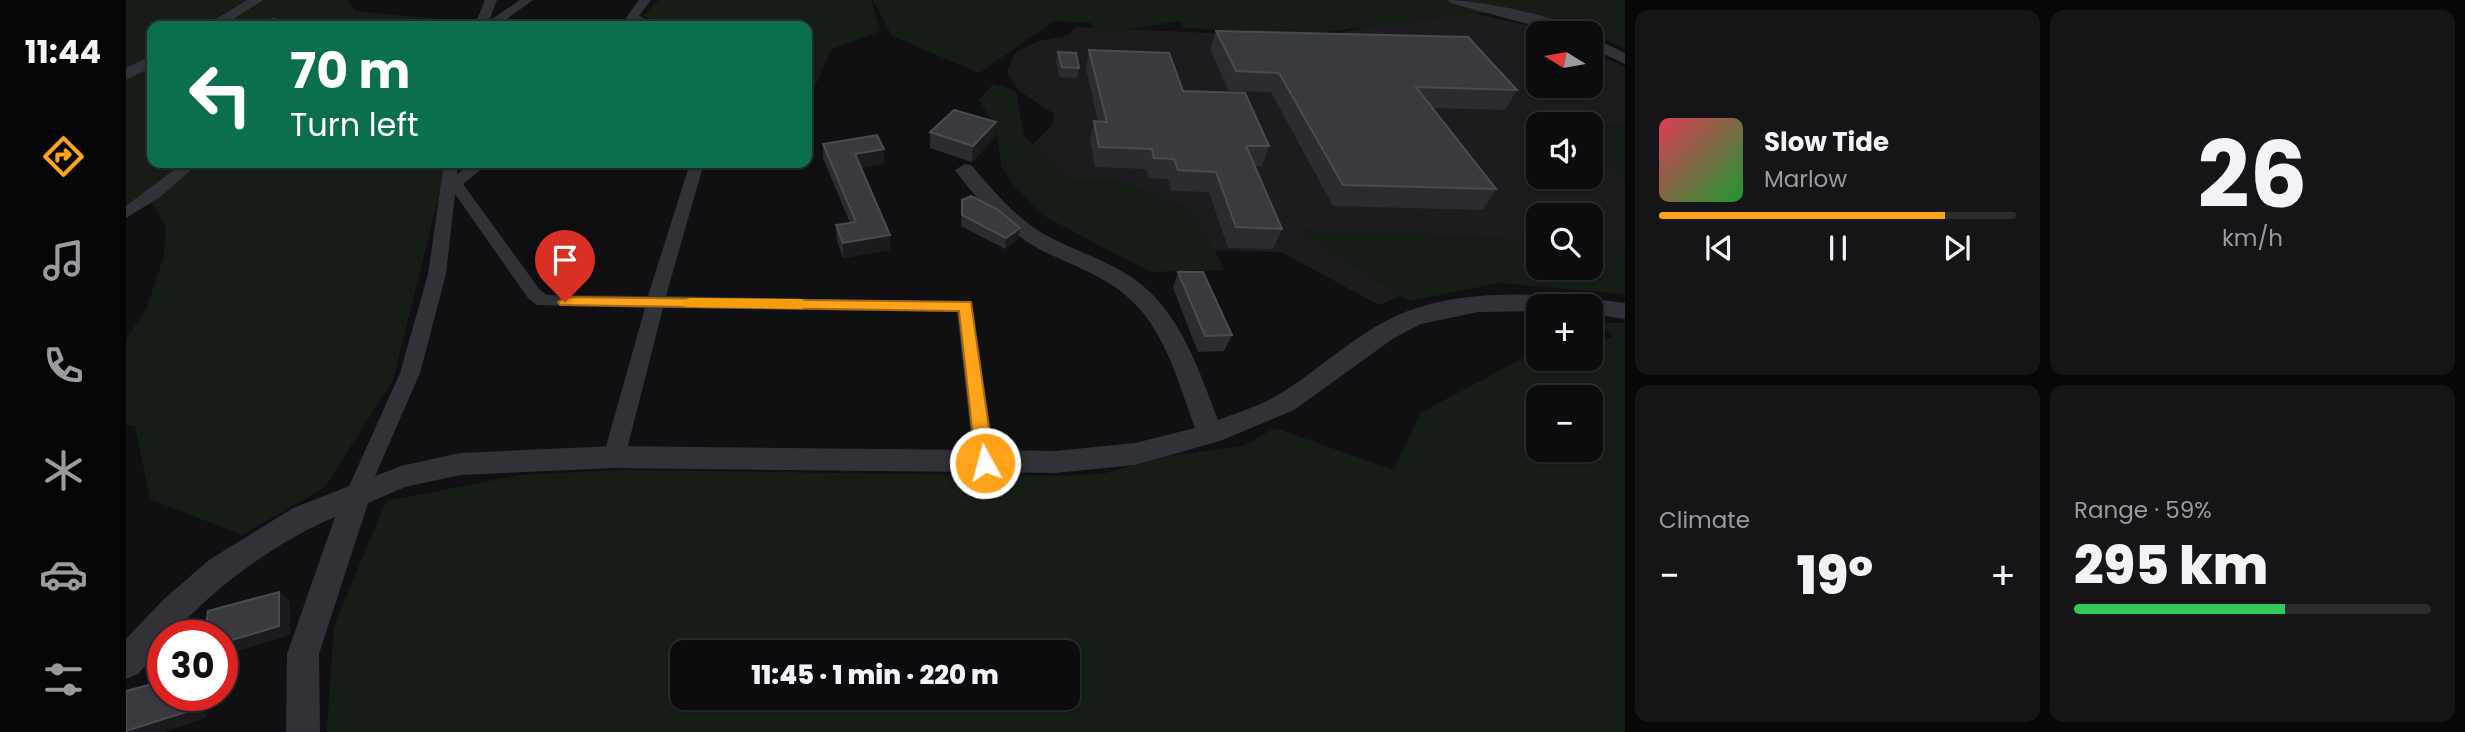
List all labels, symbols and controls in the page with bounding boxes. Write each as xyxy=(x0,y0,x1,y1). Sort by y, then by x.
north arrow xyxy=(1526,21,1603,98)
map controls xyxy=(1526,21,1603,462)
text: 11:44 xyxy=(25,29,101,74)
text: 70 m xyxy=(290,37,410,105)
icon: left xyxy=(175,49,266,140)
text: Turn left xyxy=(290,102,419,147)
text: 26 xyxy=(2198,111,2307,239)
button: sound xyxy=(1526,112,1603,189)
text: Slow Tide xyxy=(1764,124,1889,160)
icon: directions xyxy=(39,132,88,181)
text: Marlow xyxy=(1764,163,1847,195)
button: search xyxy=(1526,203,1603,280)
text: km/h xyxy=(2222,222,2283,254)
icon: previous xyxy=(1700,229,1738,267)
icon: pause xyxy=(1819,229,1857,267)
icon: next xyxy=(1938,229,1976,267)
pin xyxy=(535,230,595,302)
icon: music xyxy=(39,236,88,285)
icon: arrive xyxy=(546,241,584,279)
button: + xyxy=(1526,294,1603,371)
icon: phone xyxy=(39,341,88,390)
button: − xyxy=(1526,385,1603,462)
position arrow xyxy=(948,426,1022,500)
icon: climate xyxy=(39,446,88,495)
text: Range · 59% xyxy=(2074,494,2212,526)
text: Climate xyxy=(1659,504,1750,536)
text: 295 km xyxy=(2074,529,2268,602)
text: 19° xyxy=(1797,539,1873,612)
text: − xyxy=(1659,549,1680,602)
text: + xyxy=(1990,549,2016,602)
icon: car xyxy=(39,550,88,599)
speed limit sign: 30 xyxy=(147,620,238,711)
icon: filters xyxy=(39,655,88,704)
text: 11:45 · 1 min · 220 m xyxy=(751,657,999,693)

